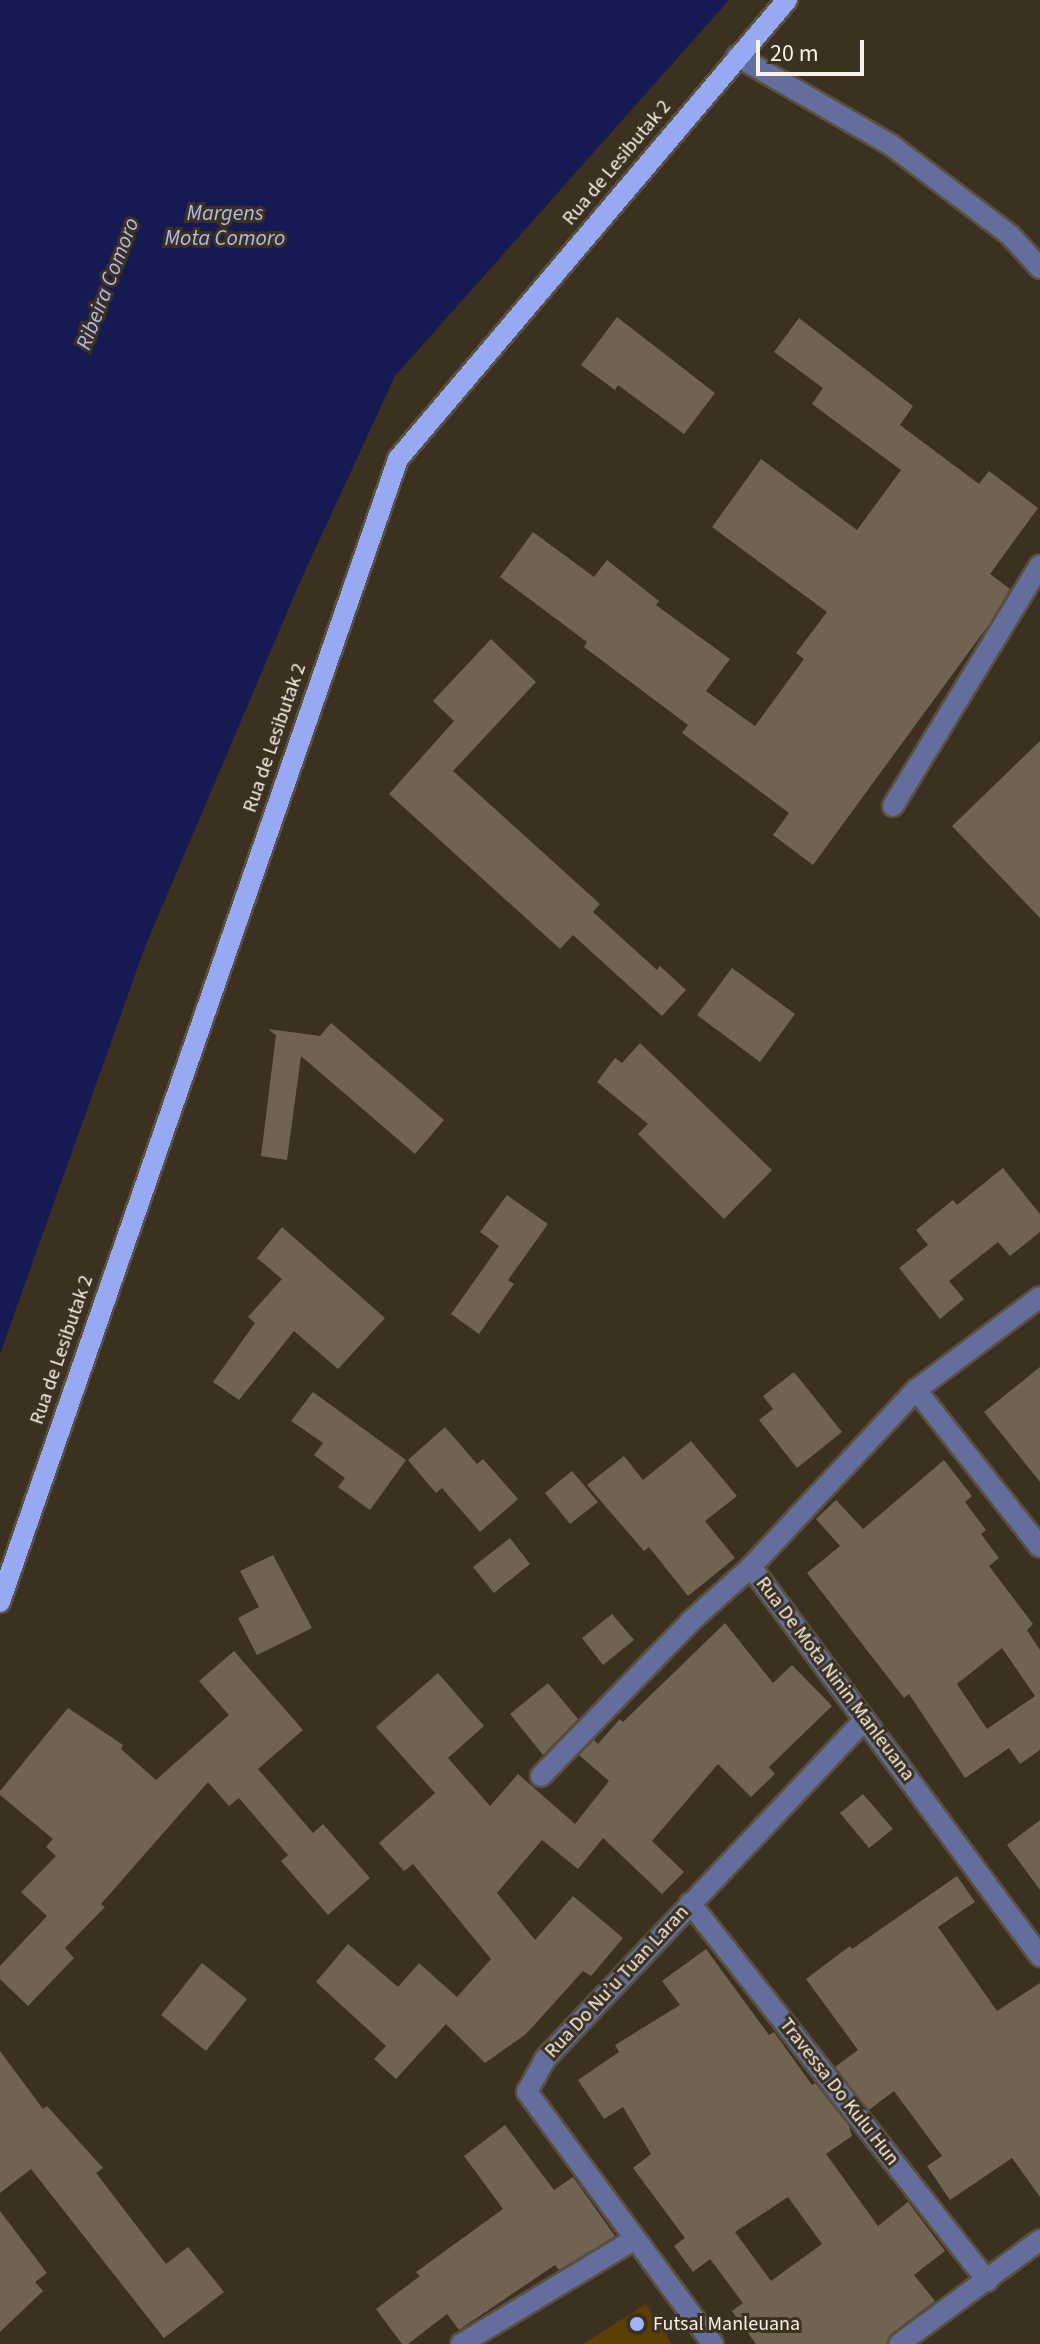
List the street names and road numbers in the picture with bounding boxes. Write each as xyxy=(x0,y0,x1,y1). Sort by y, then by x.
street label: Rua de Lesibutak 2 xyxy=(558,95,676,231)
street label: Rua de Lesibutak 2 xyxy=(238,660,312,816)
street label: Rua de Lesibutak 2 xyxy=(25,1272,99,1428)
street label: Rua De Mota Ninin Manleuana xyxy=(750,1572,920,1786)
street label: Rua Do Nu’u Tuan Laran xyxy=(540,1901,694,2063)
street label: Travessa Do Kulu Hun xyxy=(774,2013,904,2171)

